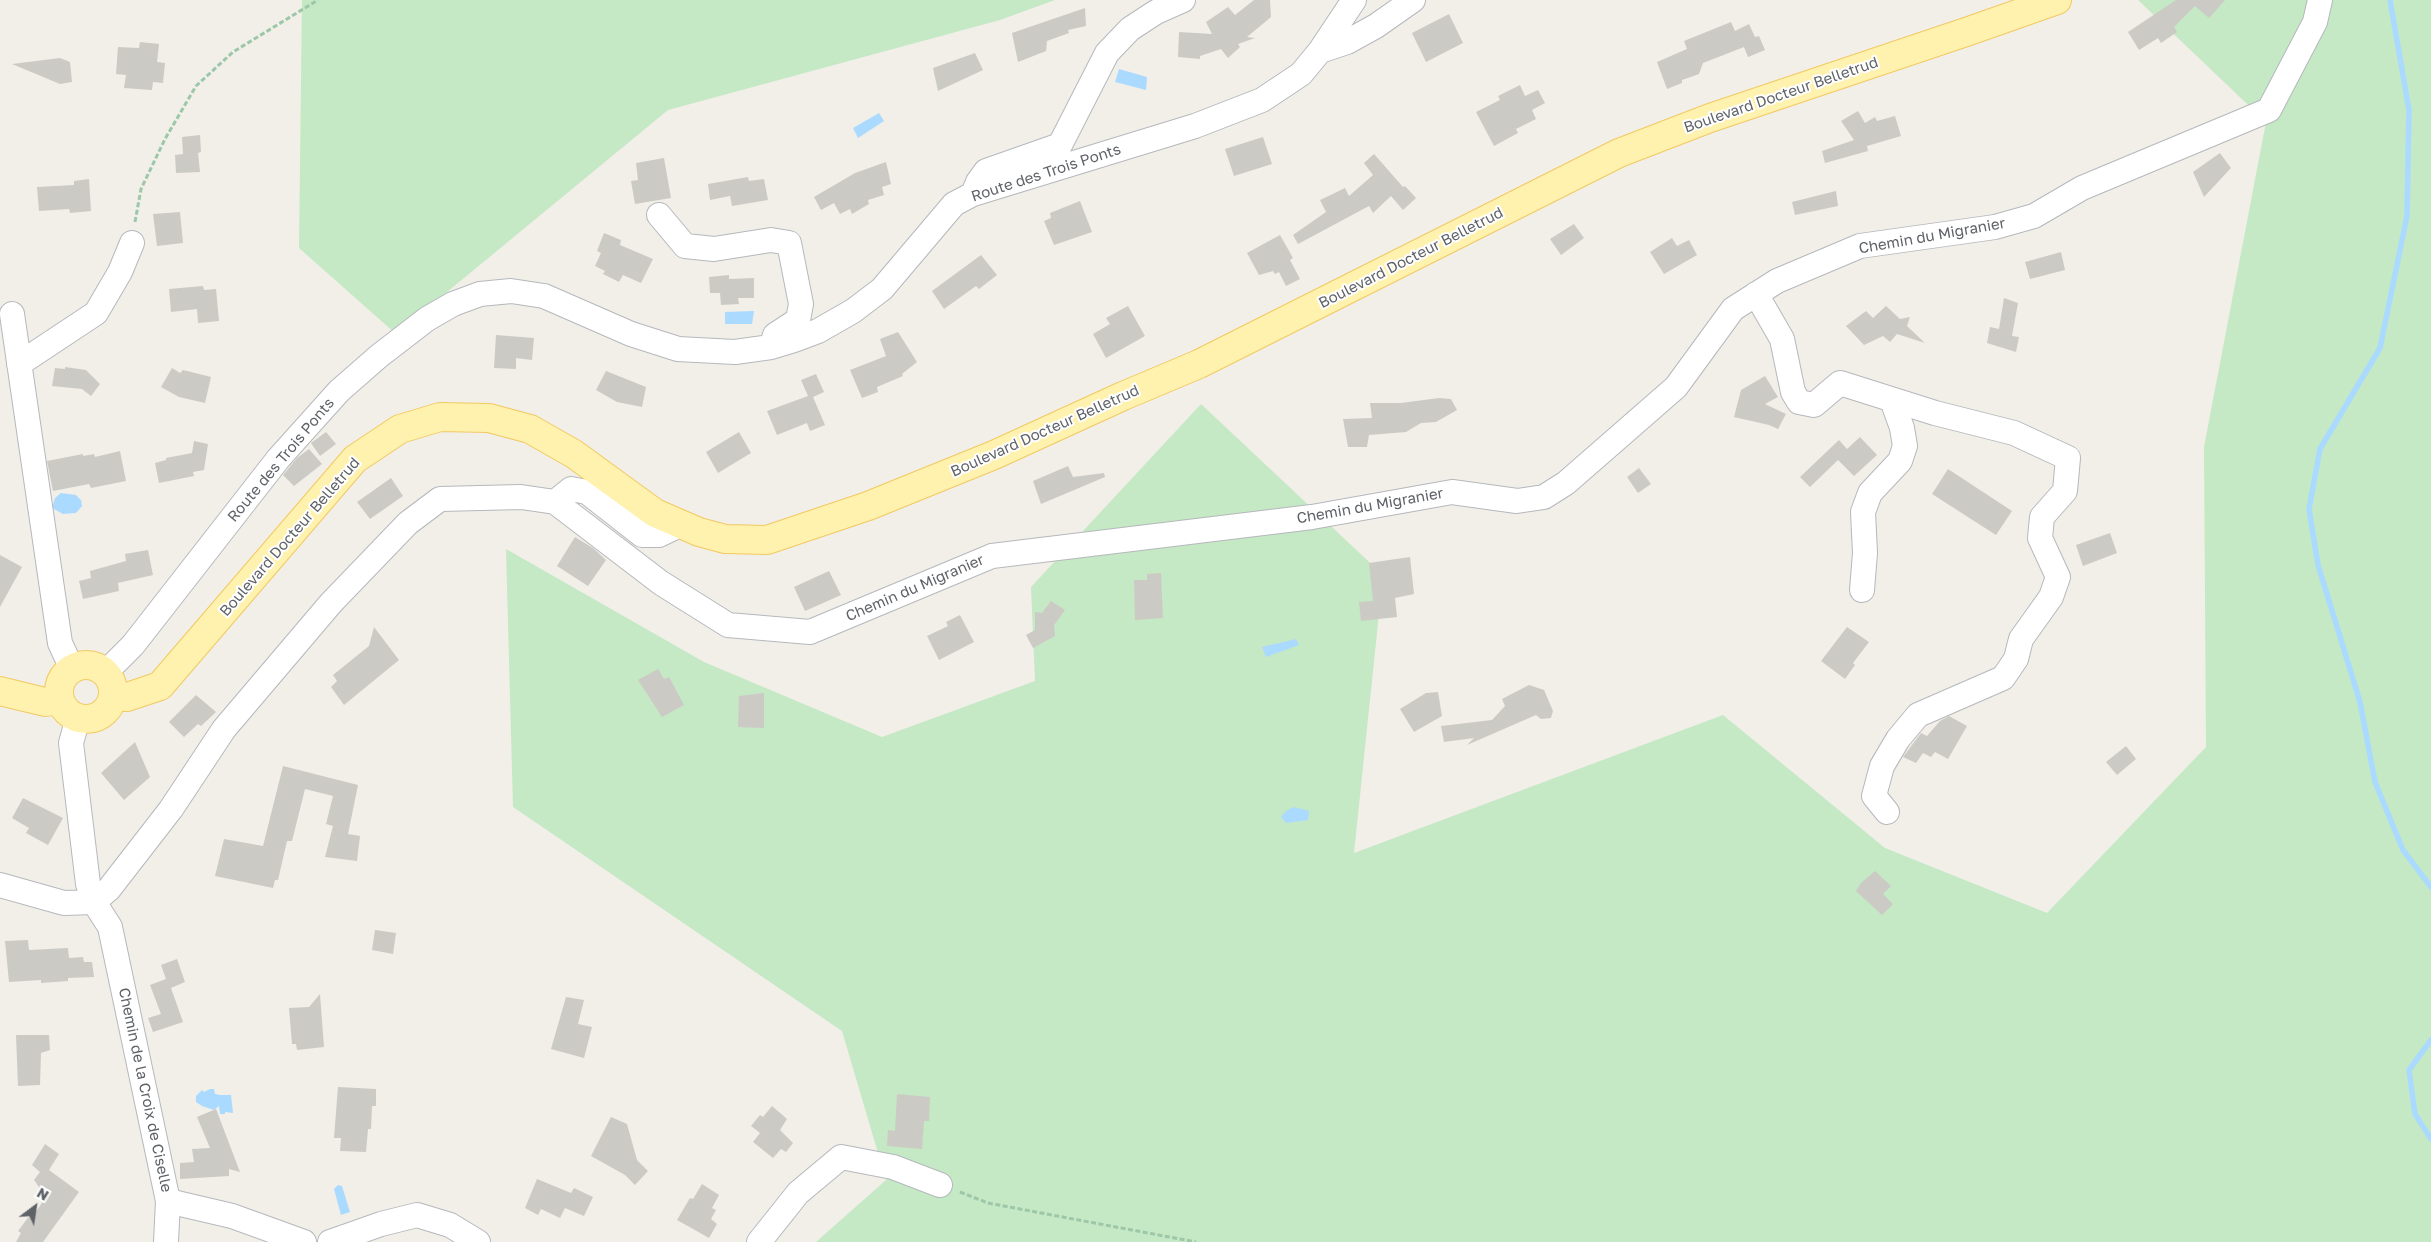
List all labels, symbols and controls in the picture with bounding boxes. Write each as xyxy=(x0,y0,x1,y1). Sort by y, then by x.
street label: Boulevard Docteur Belletrud xyxy=(1681,53,1881,137)
street label: Route des Trois Ponts xyxy=(969,140,1123,206)
street label: Boulevard Docteur Belletrud xyxy=(1316,204,1506,312)
street label: Chemin du Migranier xyxy=(1857,214,2007,258)
street label: Boulevard Docteur Belletrud xyxy=(948,381,1142,481)
street label: Route des Trois Ponts xyxy=(224,394,338,526)
street label: Boulevard Docteur Belletrud xyxy=(216,454,364,620)
street label: Chemin du Migranier xyxy=(1295,484,1445,528)
street label: Chemin du Migranier xyxy=(843,551,987,625)
street label: Chemin de la Croix de Ciselle xyxy=(115,986,175,1194)
north arrow xyxy=(10,1182,60,1232)
text: N xyxy=(34,1184,52,1204)

